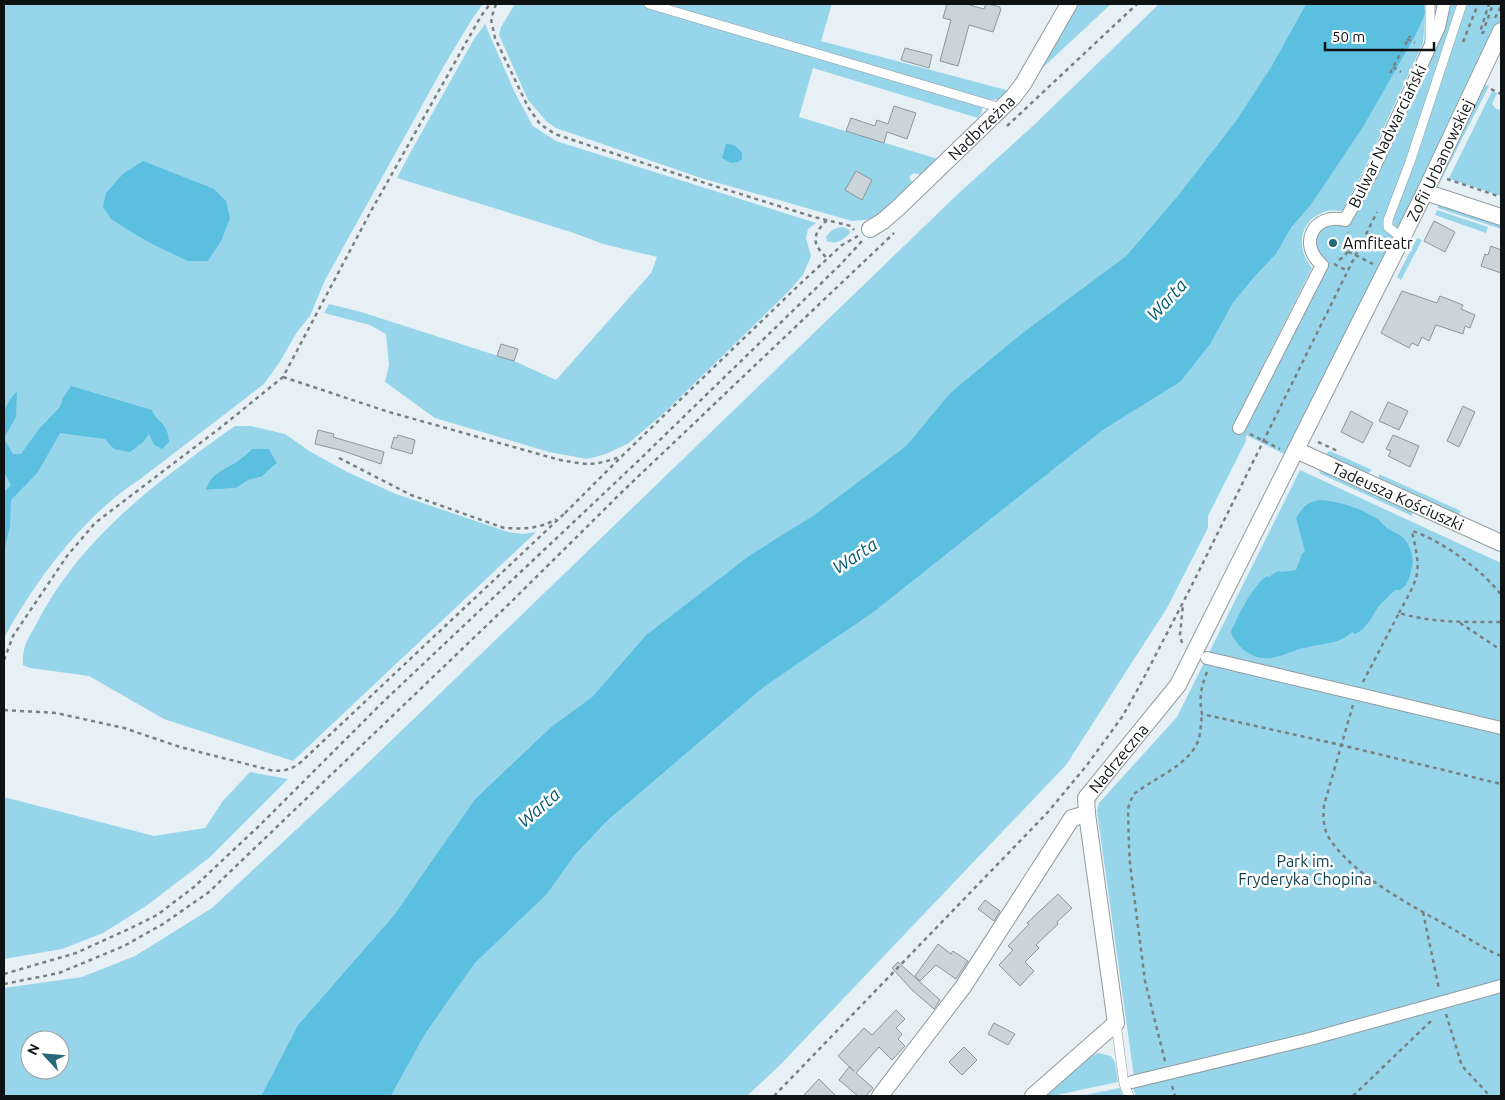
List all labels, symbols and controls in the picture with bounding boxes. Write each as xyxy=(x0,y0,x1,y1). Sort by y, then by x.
scale bar xyxy=(1325,20,1434,52)
text: 50 m xyxy=(1332,28,1365,45)
street label: Bulwar Nadwarciański xyxy=(1344,61,1430,211)
street label: Nadbrzeżna xyxy=(944,91,1018,164)
street label: Zofii Urbanowskiej xyxy=(1403,96,1477,224)
place label: Amfiteatr xyxy=(1343,234,1413,252)
marker: Amfiteatr xyxy=(1327,237,1339,249)
water label: Warta xyxy=(1142,274,1190,324)
street label: Tadeusza Kościuszki xyxy=(1329,459,1467,534)
water label: Warta xyxy=(828,533,881,577)
street label: Nadrzeczna xyxy=(1085,720,1152,796)
water label: Warta xyxy=(513,783,564,831)
park label: Park im. Fryderyka Chopina xyxy=(1238,852,1372,888)
north arrow xyxy=(20,1030,70,1080)
text: N xyxy=(24,1041,43,1058)

